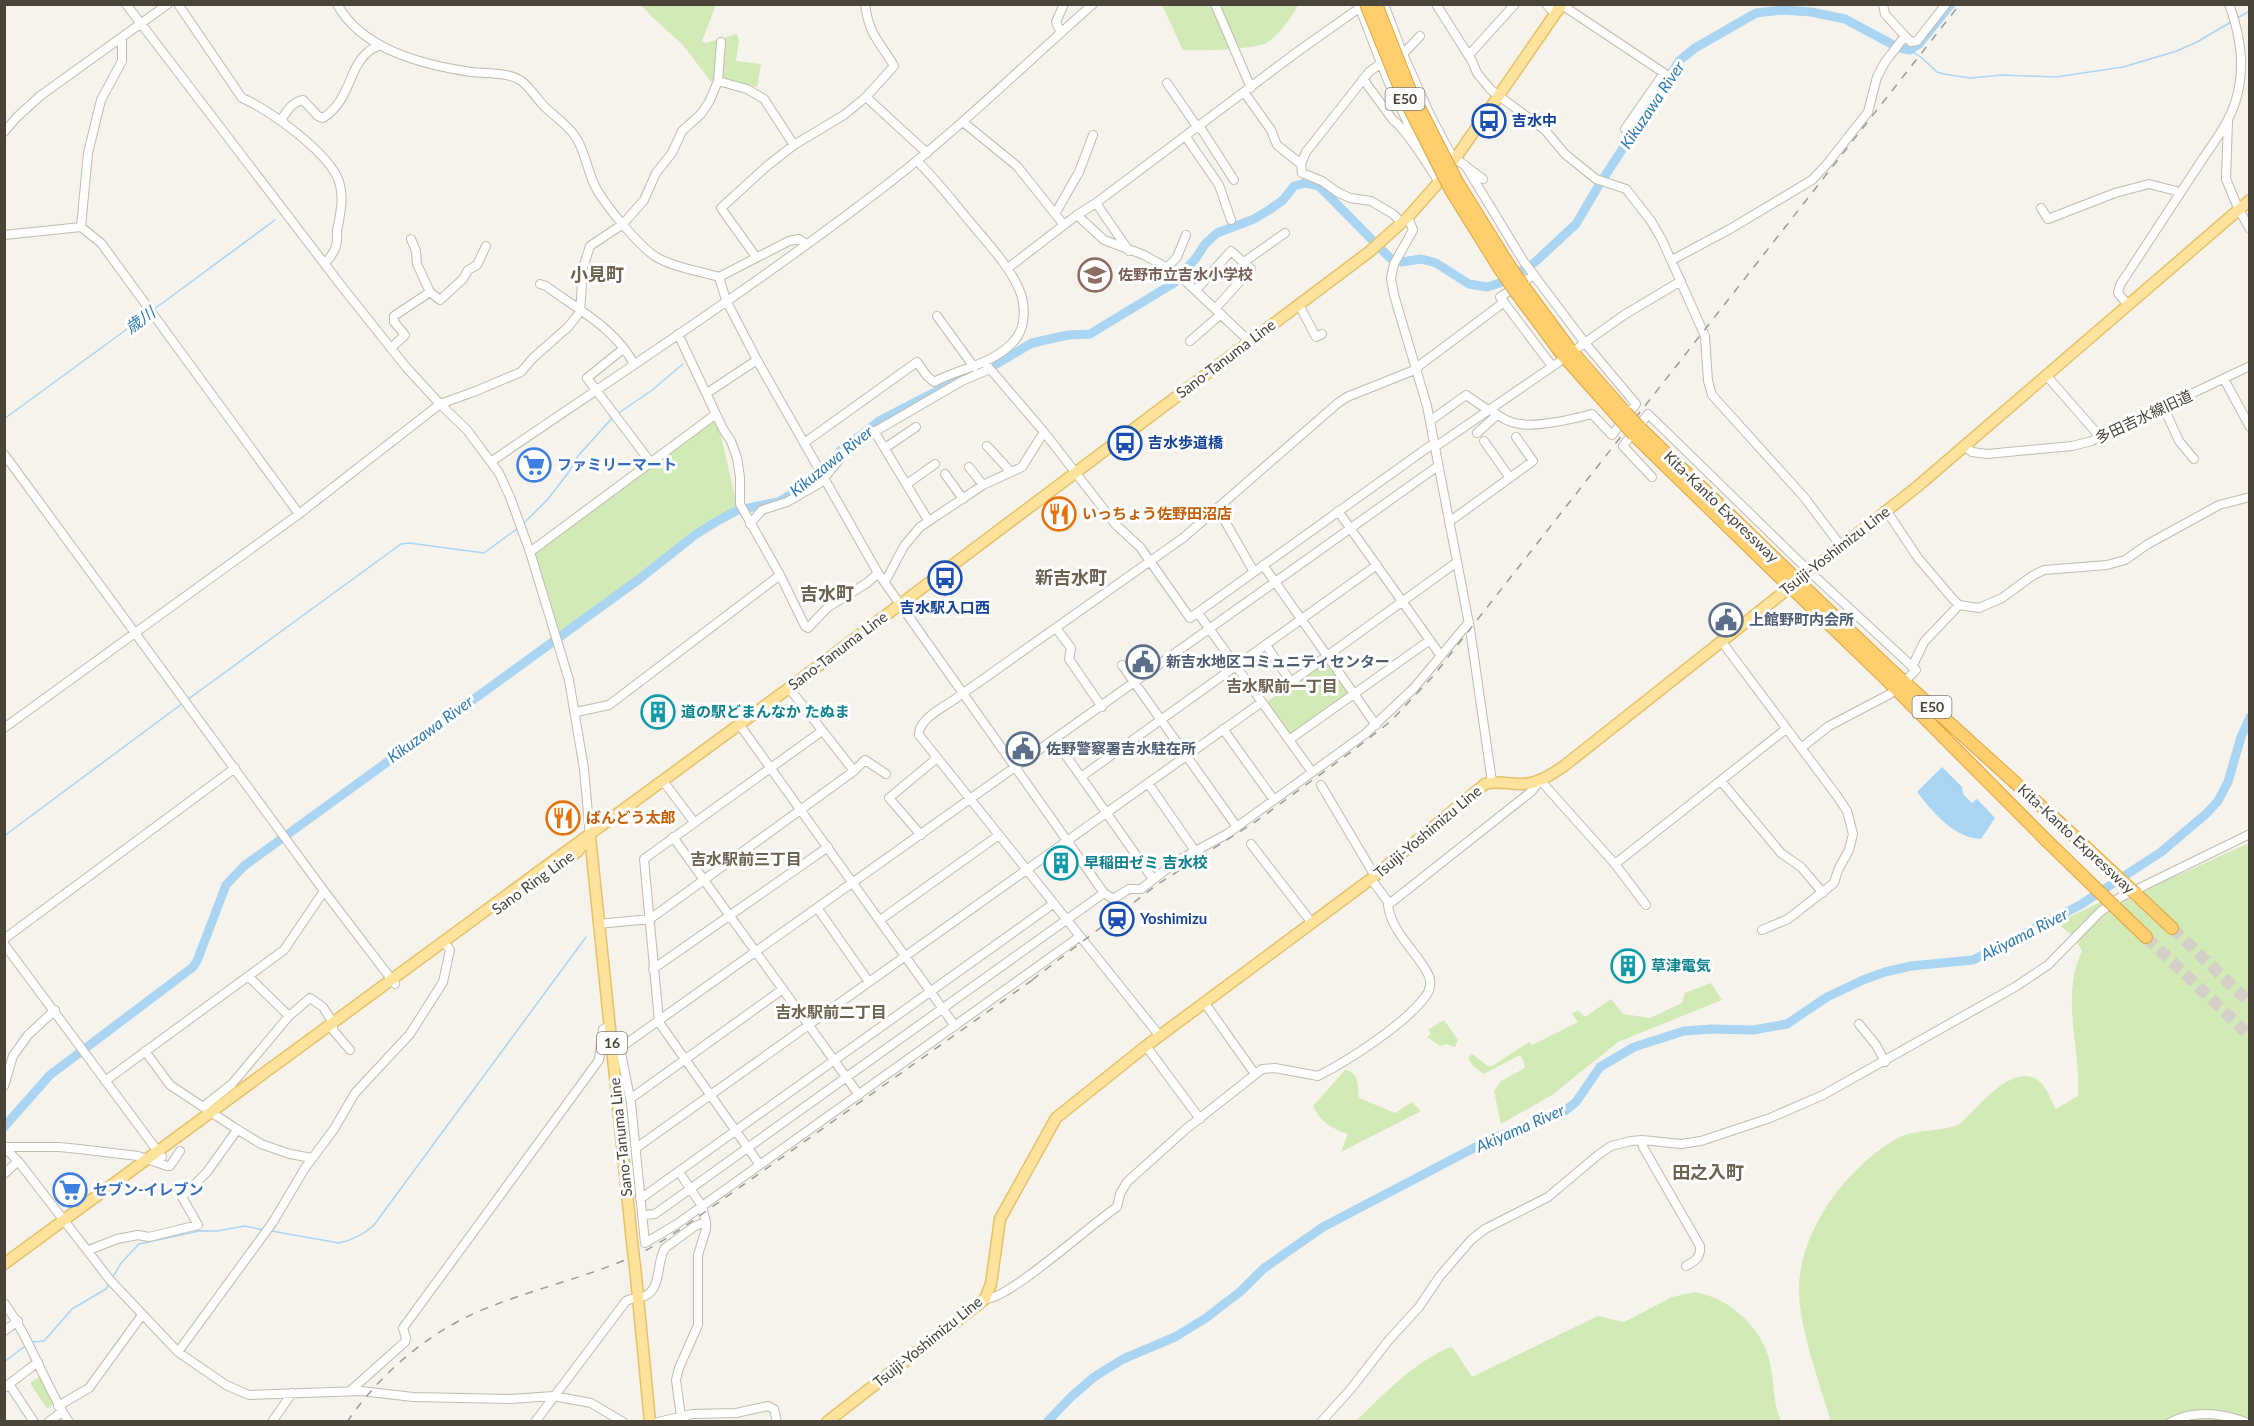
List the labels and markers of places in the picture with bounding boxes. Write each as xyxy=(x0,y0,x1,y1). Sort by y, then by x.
bus stop icon: 吉水中 xyxy=(1471,103,1507,139)
place label: 吉水中 xyxy=(1512,111,1557,129)
school or university icon: 佐野市立吉水小学校 xyxy=(1077,257,1113,293)
place label: 佐野市立吉水小学校 xyxy=(1118,265,1253,283)
bus stop icon: 吉水歩道橋 xyxy=(1107,425,1143,461)
place label: 吉水歩道橋 xyxy=(1148,433,1224,451)
supermarket icon: ファミリーマート xyxy=(516,447,552,483)
place label: ファミリーマート xyxy=(557,455,677,473)
restaurant icon: いっちょう佐野田沼店 xyxy=(1041,496,1077,532)
place label: いっちょう佐野田沼店 xyxy=(1082,504,1232,522)
bus stop icon: 吉水駅入口西 xyxy=(927,560,963,596)
place label: 吉水駅入口西 xyxy=(900,598,990,616)
public building icon: 上館野町内会所 xyxy=(1708,602,1744,638)
place label: 上館野町内会所 xyxy=(1749,610,1854,628)
public building icon: 新吉水地区コミュニティセンター xyxy=(1125,644,1161,680)
place label: 新吉水地区コミュニティセンター xyxy=(1166,652,1390,670)
building icon: 道の駅どまんなか たぬま xyxy=(640,694,676,730)
place label: 道の駅どまんなか たぬま xyxy=(681,702,850,720)
public building icon: 佐野警察署吉水駐在所 xyxy=(1005,731,1041,767)
place label: 佐野警察署吉水駐在所 xyxy=(1046,739,1196,757)
restaurant icon: ばんどう太郎 xyxy=(545,800,581,836)
place label: ばんどう太郎 xyxy=(586,808,676,826)
building icon: 早稲田ゼミ 吉水校 xyxy=(1043,845,1079,881)
place label: 早稲田ゼミ 吉水校 xyxy=(1084,853,1208,871)
station icon: Yoshimizu xyxy=(1099,901,1135,937)
place label: Yoshimizu xyxy=(1139,909,1207,927)
building icon: 草津電気 xyxy=(1610,948,1646,984)
place label: 草津電気 xyxy=(1651,956,1711,974)
supermarket icon: セブン-イレブン xyxy=(52,1172,88,1208)
place label: セブン-イレブン xyxy=(93,1180,204,1198)

